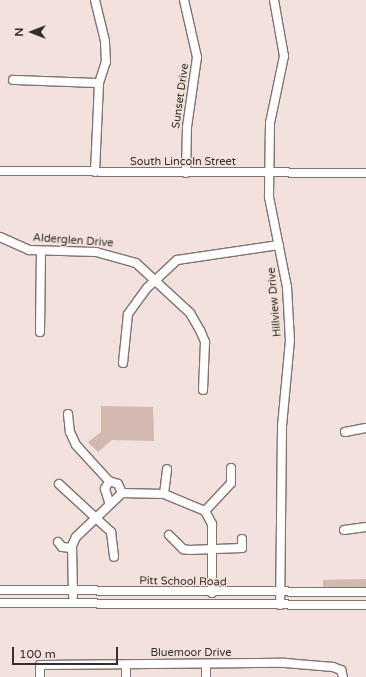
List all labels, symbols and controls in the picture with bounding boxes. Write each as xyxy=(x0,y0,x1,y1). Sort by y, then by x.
north arrow xyxy=(12,12,52,52)
text: N xyxy=(13,28,26,36)
street label: Sunset Drive xyxy=(170,63,192,129)
street label: South Lincoln Street xyxy=(130,155,236,169)
street label: Alderglen Drive xyxy=(32,232,114,250)
street label: Hillview Drive xyxy=(265,267,285,337)
street label: Pitt School Road xyxy=(139,575,227,589)
scale bar xyxy=(14,639,120,665)
street label: Bluemoor Drive xyxy=(151,646,231,660)
text: 100 m xyxy=(19,647,56,661)

